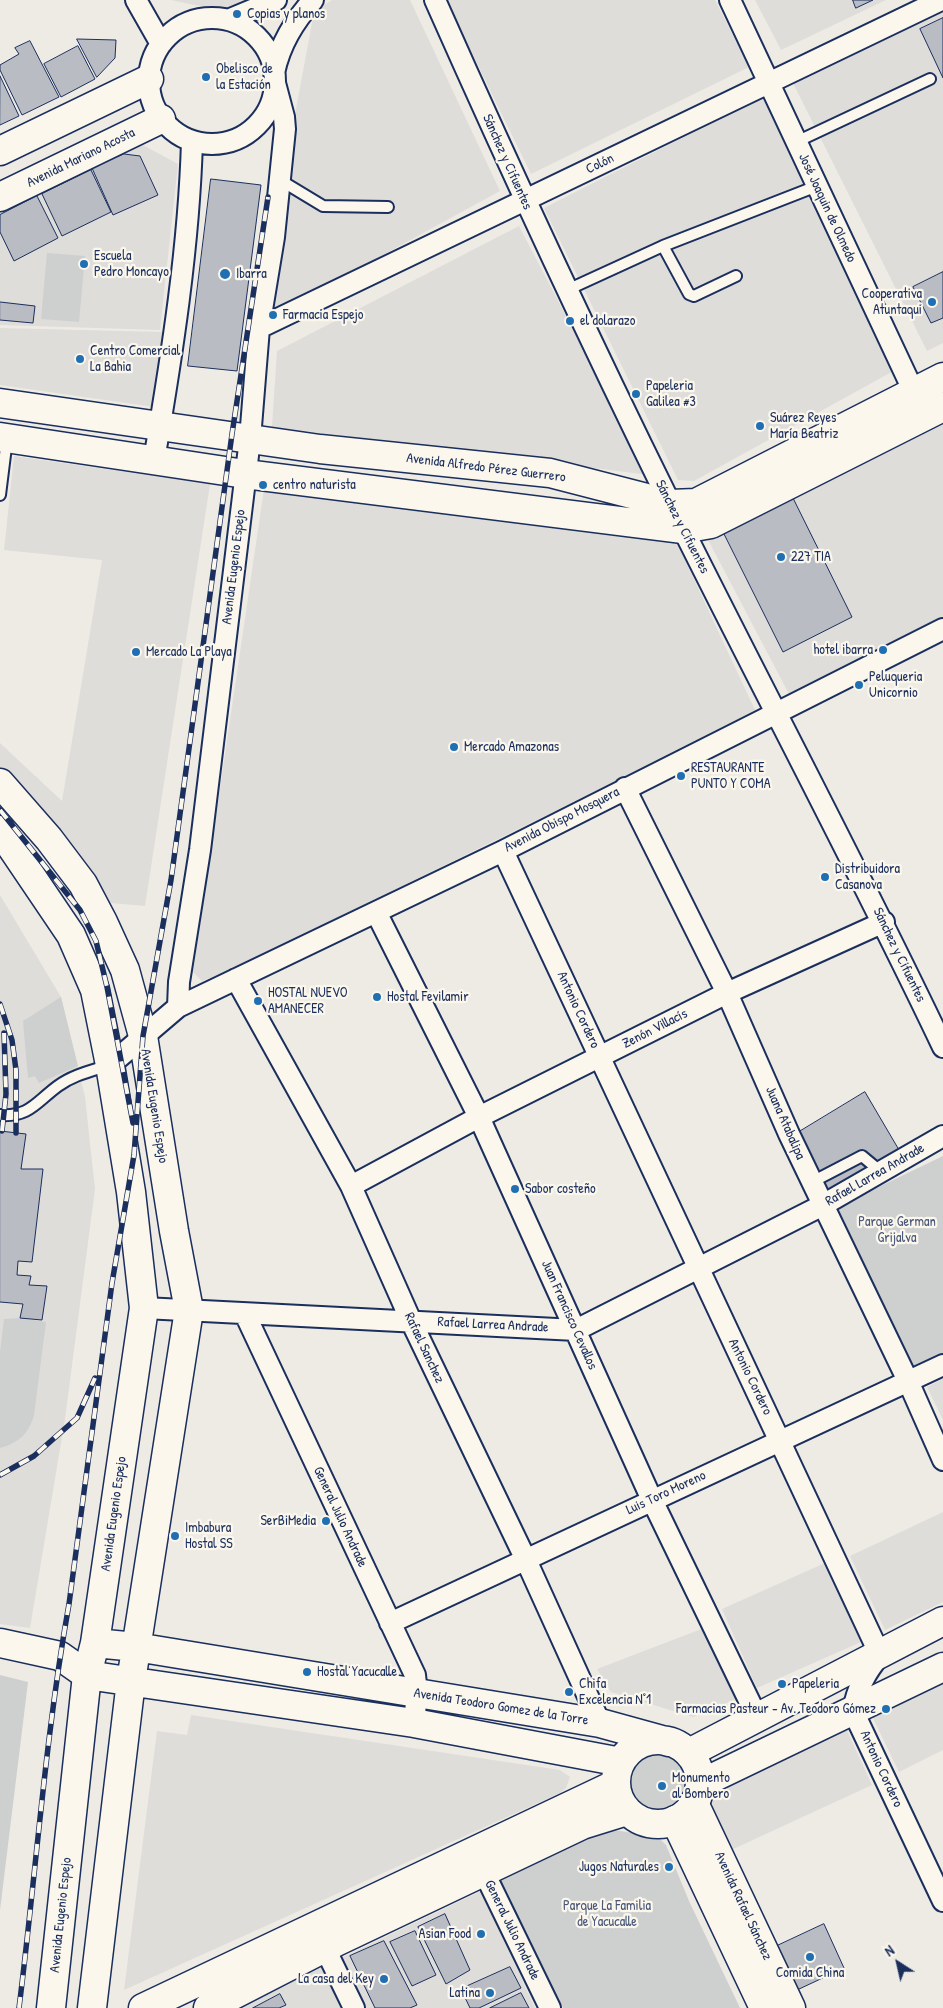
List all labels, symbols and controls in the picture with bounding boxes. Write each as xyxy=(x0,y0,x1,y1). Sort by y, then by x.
place label: Copias y planos xyxy=(247,6,325,22)
marker: Copias y planos xyxy=(231,8,243,20)
place label: Obelisco de la Estación xyxy=(216,61,273,94)
marker: Obelisco de la Estación xyxy=(200,71,212,83)
street label: Sánchez y Cifuentes xyxy=(478,112,536,212)
street label: Avenida Mariano Acosta xyxy=(24,125,138,191)
street label: Colón xyxy=(583,150,617,178)
street label: José Joaquin de Olmedo xyxy=(794,151,860,265)
place label: Escuela Pedro Moncayo xyxy=(94,248,169,280)
marker: Escuela Pedro Moncayo xyxy=(78,258,90,270)
place label: Ibarra xyxy=(236,266,267,282)
marker: Ibarra xyxy=(218,267,232,281)
place label: Cooperativa Atuntaqui xyxy=(862,286,922,318)
marker: Cooperativa Atuntaqui xyxy=(926,296,938,308)
place label: Farmacia Espejo xyxy=(283,307,363,323)
marker: Farmacia Espejo xyxy=(267,309,279,321)
place label: el dolarazo xyxy=(580,313,635,329)
marker: el dolarazo xyxy=(564,315,576,327)
place label: Centro Comercial La Bahia xyxy=(90,343,180,376)
marker: Centro Comercial La Bahia xyxy=(74,353,86,365)
place label: Papeleria Galilea #3 xyxy=(646,378,696,411)
marker: Papeleria Galilea #3 xyxy=(630,388,642,400)
place label: Suárez Reyes María Beatriz xyxy=(770,410,839,442)
marker: Suárez Reyes María Beatriz xyxy=(754,420,766,432)
street label: Avenida Alfredo Pérez Guerrero xyxy=(405,450,567,486)
place label: centro naturista xyxy=(273,477,356,493)
street label: Sánchez y Cifuentes xyxy=(651,477,713,577)
marker: centro naturista xyxy=(257,479,269,491)
street label: Avenida Eugenio Espejo xyxy=(219,509,249,625)
place label: 227 TIA xyxy=(791,549,831,565)
marker: 227 TIA xyxy=(775,551,787,563)
place label: hotel ibarra xyxy=(813,642,873,658)
place label: Mercado La Playa xyxy=(146,644,232,660)
marker: hotel ibarra xyxy=(877,644,889,656)
marker: Mercado La Playa xyxy=(130,646,142,658)
place label: Peluqueria Unicornio xyxy=(869,669,922,702)
marker: Peluqueria Unicornio xyxy=(853,679,865,691)
place label: Mercado Amazonas xyxy=(464,739,559,755)
marker: Mercado Amazonas xyxy=(448,741,460,753)
place label: RESTAURANTE PUNTO Y COMA xyxy=(691,760,770,792)
marker: RESTAURANTE PUNTO Y COMA xyxy=(675,770,687,782)
street label: Avenida Obispo Mosquera xyxy=(502,784,622,856)
place label: Distribuidora Casanova xyxy=(835,861,900,894)
marker: Distribuidora Casanova xyxy=(819,871,831,883)
street label: Sánchez y Cifuentes xyxy=(869,905,929,1005)
street label: Antonio Cordero xyxy=(553,969,603,1051)
place label: HOSTAL NUEVO AMANECER xyxy=(268,985,348,1018)
place label: Hostal Fevilamir xyxy=(387,989,469,1005)
marker: Hostal Fevilamir xyxy=(371,991,383,1003)
marker: HOSTAL NUEVO AMANECER xyxy=(252,995,264,1007)
street label: Zenón Villacís xyxy=(620,1005,690,1053)
street label: Avenida Eugenio Espejo xyxy=(137,1048,171,1164)
street label: Juana Atabalipa xyxy=(761,1084,809,1162)
street label: Rafael Larrea Andrade xyxy=(823,1140,927,1210)
place label: Sabor costeño xyxy=(525,1181,596,1197)
marker: Sabor costeño xyxy=(509,1183,521,1195)
park label: Parque German Grijalva xyxy=(858,1214,936,1246)
street label: Juan Francisco Cevallos xyxy=(537,1258,601,1372)
street label: Rafael Sanchez xyxy=(400,1310,448,1386)
street label: Rafael Larrea Andrade xyxy=(437,1314,549,1336)
street label: Antonio Cordero xyxy=(724,1336,776,1418)
street label: Avenida Eugenio Espejo xyxy=(98,1456,130,1572)
street label: General Julio Andrade xyxy=(309,1464,371,1570)
street label: Luis Toro Moreno xyxy=(624,1467,708,1519)
place label: SerBiMedia xyxy=(260,1513,316,1529)
marker: SerBiMedia xyxy=(320,1515,332,1527)
place label: Imbabura Hostal SS xyxy=(185,1520,233,1552)
marker: Imbabura Hostal SS xyxy=(169,1530,181,1542)
place label: Hostal Yacucalle xyxy=(317,1664,397,1680)
marker: Hostal Yacucalle xyxy=(301,1666,313,1678)
place label: Chifa Excelencia N°1 xyxy=(579,1676,651,1708)
place label: Papeleria xyxy=(792,1676,839,1692)
marker: Papeleria xyxy=(776,1678,788,1690)
street label: Avenida Teodoro Gomez de la Torre xyxy=(412,1685,590,1729)
marker: Chifa Excelencia N°1 xyxy=(563,1686,575,1698)
place label: Farmacias Pasteur - Av. Teodoro Gómez xyxy=(676,1701,876,1717)
marker: Farmacias Pasteur - Av. Teodoro Gómez xyxy=(880,1703,892,1715)
street label: Antonio Cordero xyxy=(856,1728,906,1810)
place label: Monumento al Bombero xyxy=(672,1770,730,1802)
marker: Monumento al Bombero xyxy=(656,1780,668,1792)
street label: Avenida Rafael Sánchez xyxy=(711,1849,775,1963)
street label: Avenida Eugenio Espejo xyxy=(47,1857,75,1973)
place label: Jugos Naturales xyxy=(579,1859,659,1875)
marker: Jugos Naturales xyxy=(663,1861,675,1873)
street label: General Julio Andrade xyxy=(481,1877,543,1983)
park label: Parque La Familia de Yacucalle xyxy=(563,1898,651,1930)
place label: Asian Food xyxy=(419,1926,471,1942)
marker: Asian Food xyxy=(475,1928,487,1940)
north arrow xyxy=(873,1938,923,1988)
text: N xyxy=(881,1940,898,1960)
marker: Comida China xyxy=(804,1951,816,1963)
place label: Comida China xyxy=(776,1965,844,1981)
place label: La casa del Key xyxy=(298,1971,374,1987)
marker: La casa del Key xyxy=(378,1973,390,1985)
place label: Latina xyxy=(450,1985,480,2001)
marker: Latina xyxy=(484,1987,496,1999)

